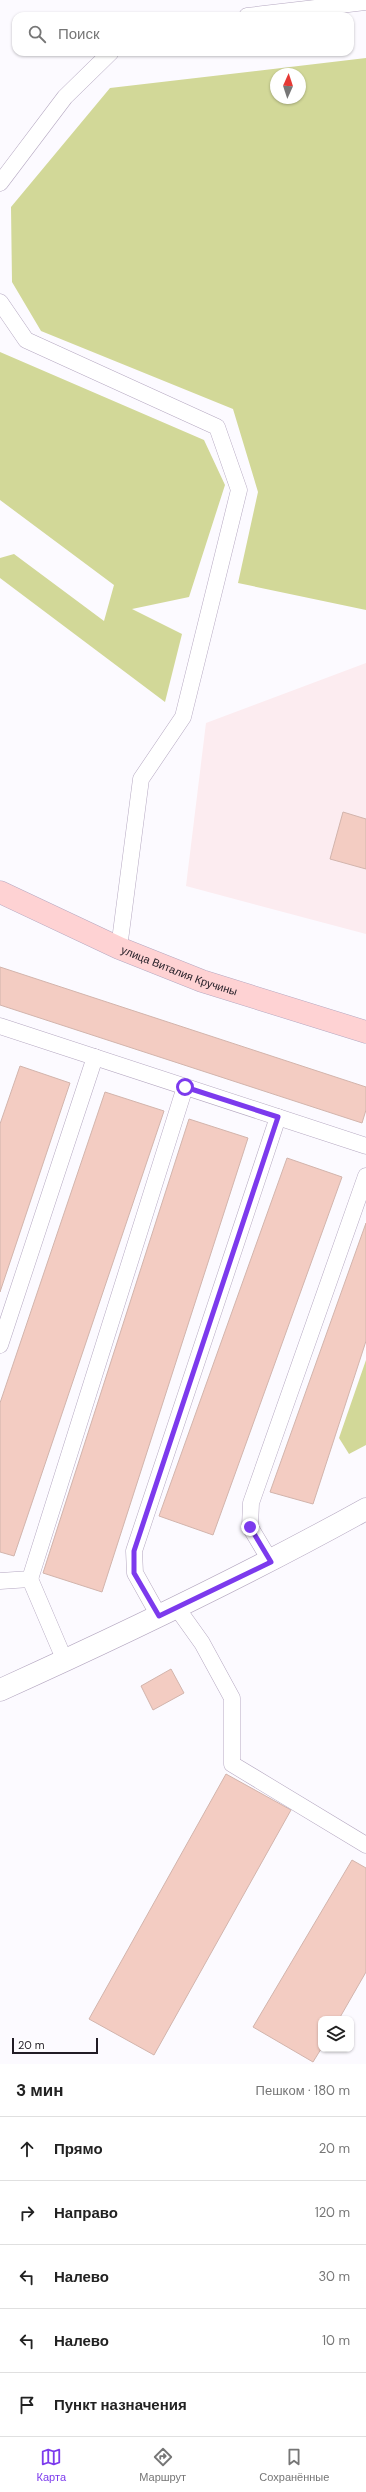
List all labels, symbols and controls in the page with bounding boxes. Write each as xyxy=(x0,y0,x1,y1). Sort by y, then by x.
search box xyxy=(12,12,354,56)
icon: search xyxy=(26,23,48,45)
text: Поиск xyxy=(58,24,100,44)
north arrow xyxy=(270,68,306,104)
street label: улица Виталия Кручины xyxy=(119,943,239,999)
route start xyxy=(176,1078,194,1096)
route end xyxy=(241,1518,259,1536)
map controls xyxy=(318,2016,354,2052)
button: layers xyxy=(318,2016,354,2052)
scale bar xyxy=(12,2036,98,2055)
text: 20 m xyxy=(18,2038,44,2052)
text: 3 мин xyxy=(16,2079,64,2101)
text: Пешком · 180 m xyxy=(256,2082,350,2099)
icon: ahead xyxy=(16,2138,38,2160)
text: Прямо xyxy=(54,2139,103,2159)
text: 20 m xyxy=(319,2140,350,2157)
icon: right xyxy=(16,2202,38,2224)
text: Направо xyxy=(54,2203,118,2223)
text: 120 m xyxy=(315,2204,350,2221)
icon: left xyxy=(16,2266,38,2288)
text: Налево xyxy=(54,2267,109,2287)
text: 30 m xyxy=(318,2268,350,2285)
icon: left xyxy=(16,2330,38,2352)
text: Налево xyxy=(54,2331,109,2351)
text: 10 m xyxy=(322,2332,350,2349)
icon: arrive xyxy=(16,2394,38,2416)
text: Пункт назначения xyxy=(54,2395,187,2415)
tab: Карта xyxy=(37,2446,66,2484)
tab: Маршрут xyxy=(139,2446,186,2484)
tab: Сохранённые xyxy=(259,2446,329,2484)

